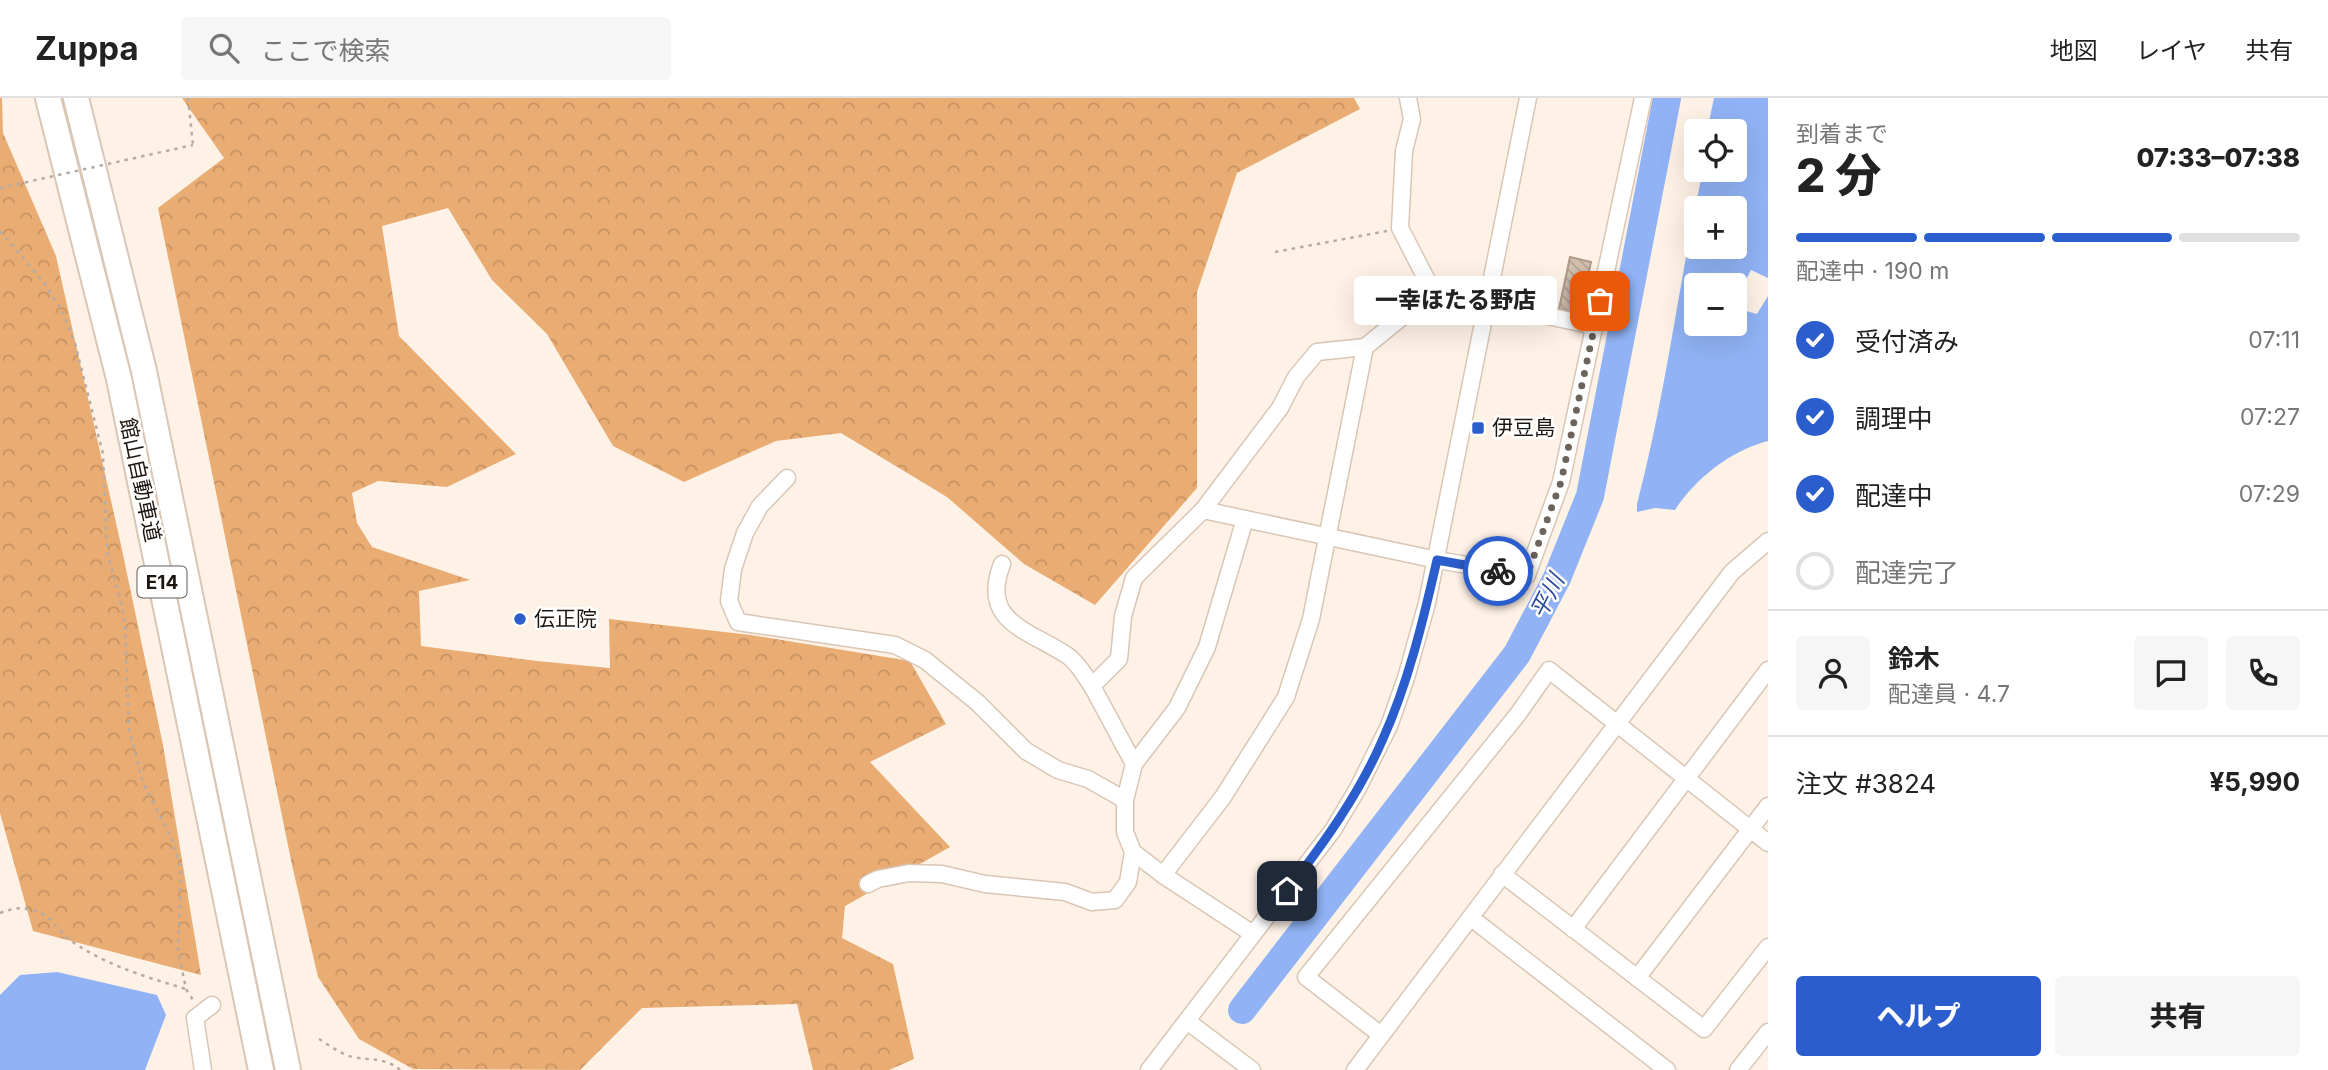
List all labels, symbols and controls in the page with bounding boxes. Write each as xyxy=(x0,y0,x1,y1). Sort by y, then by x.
search box xyxy=(181,17,671,80)
text: Zuppa xyxy=(35,28,139,68)
icon: search xyxy=(205,29,243,67)
text: ここで検索 xyxy=(261,35,391,66)
text: 地図 xyxy=(2050,36,2098,65)
text: レイヤ xyxy=(2136,36,2207,65)
text: 共有 xyxy=(2245,36,2293,65)
map controls xyxy=(1684,119,1747,336)
button: locate xyxy=(1684,119,1747,182)
text: 到着まで xyxy=(1796,120,1888,148)
text: 07:33–07:38 xyxy=(2136,142,2300,173)
text: 2 分 xyxy=(1796,147,1881,203)
button: + xyxy=(1684,196,1747,259)
text: 配達中 · 190 m xyxy=(1796,257,1949,285)
pin xyxy=(1570,271,1630,331)
button: − xyxy=(1684,273,1747,336)
callout: 一幸ほたる野店 xyxy=(1355,276,1558,326)
icon: bag xyxy=(1581,282,1619,320)
text: 一幸ほたる野店 xyxy=(1375,286,1536,314)
icon: check xyxy=(1796,321,1834,359)
text: 受付済み xyxy=(1855,326,1959,357)
text: 07:11 xyxy=(2248,326,2300,354)
icon: check xyxy=(1796,398,1834,436)
text: 調理中 xyxy=(1855,403,1933,434)
text: 07:27 xyxy=(2240,403,2300,431)
place label: 伊豆島 xyxy=(1492,415,1555,440)
street label: 館山自動車道 xyxy=(115,416,166,544)
marker: 伊豆島 xyxy=(1470,420,1486,436)
icon: check xyxy=(1796,475,1834,513)
text: 配達中 xyxy=(1855,480,1933,511)
text: 07:29 xyxy=(2239,480,2300,508)
courier xyxy=(1463,536,1533,606)
icon: bike xyxy=(1479,552,1517,590)
text: 配達完了 xyxy=(1855,557,1959,588)
road number: E14 xyxy=(138,566,186,597)
water label: 平川 xyxy=(1524,566,1571,623)
place label: 伝正院 xyxy=(534,606,597,631)
marker: 伝正院 xyxy=(512,611,528,627)
button: person xyxy=(1796,636,1870,710)
button: chat xyxy=(2134,636,2208,710)
button: phone xyxy=(2226,636,2300,710)
text: 鈴木 xyxy=(1888,643,1940,674)
text: 配達員 · 4.7 xyxy=(1888,680,2010,708)
text: ¥5,990 xyxy=(2209,766,2300,797)
text: 注文 #3824 xyxy=(1796,768,1936,799)
pin xyxy=(1257,861,1317,921)
icon: home xyxy=(1268,872,1306,910)
button: ヘルプ xyxy=(1796,976,2041,1056)
button: 共有 xyxy=(2055,976,2300,1056)

